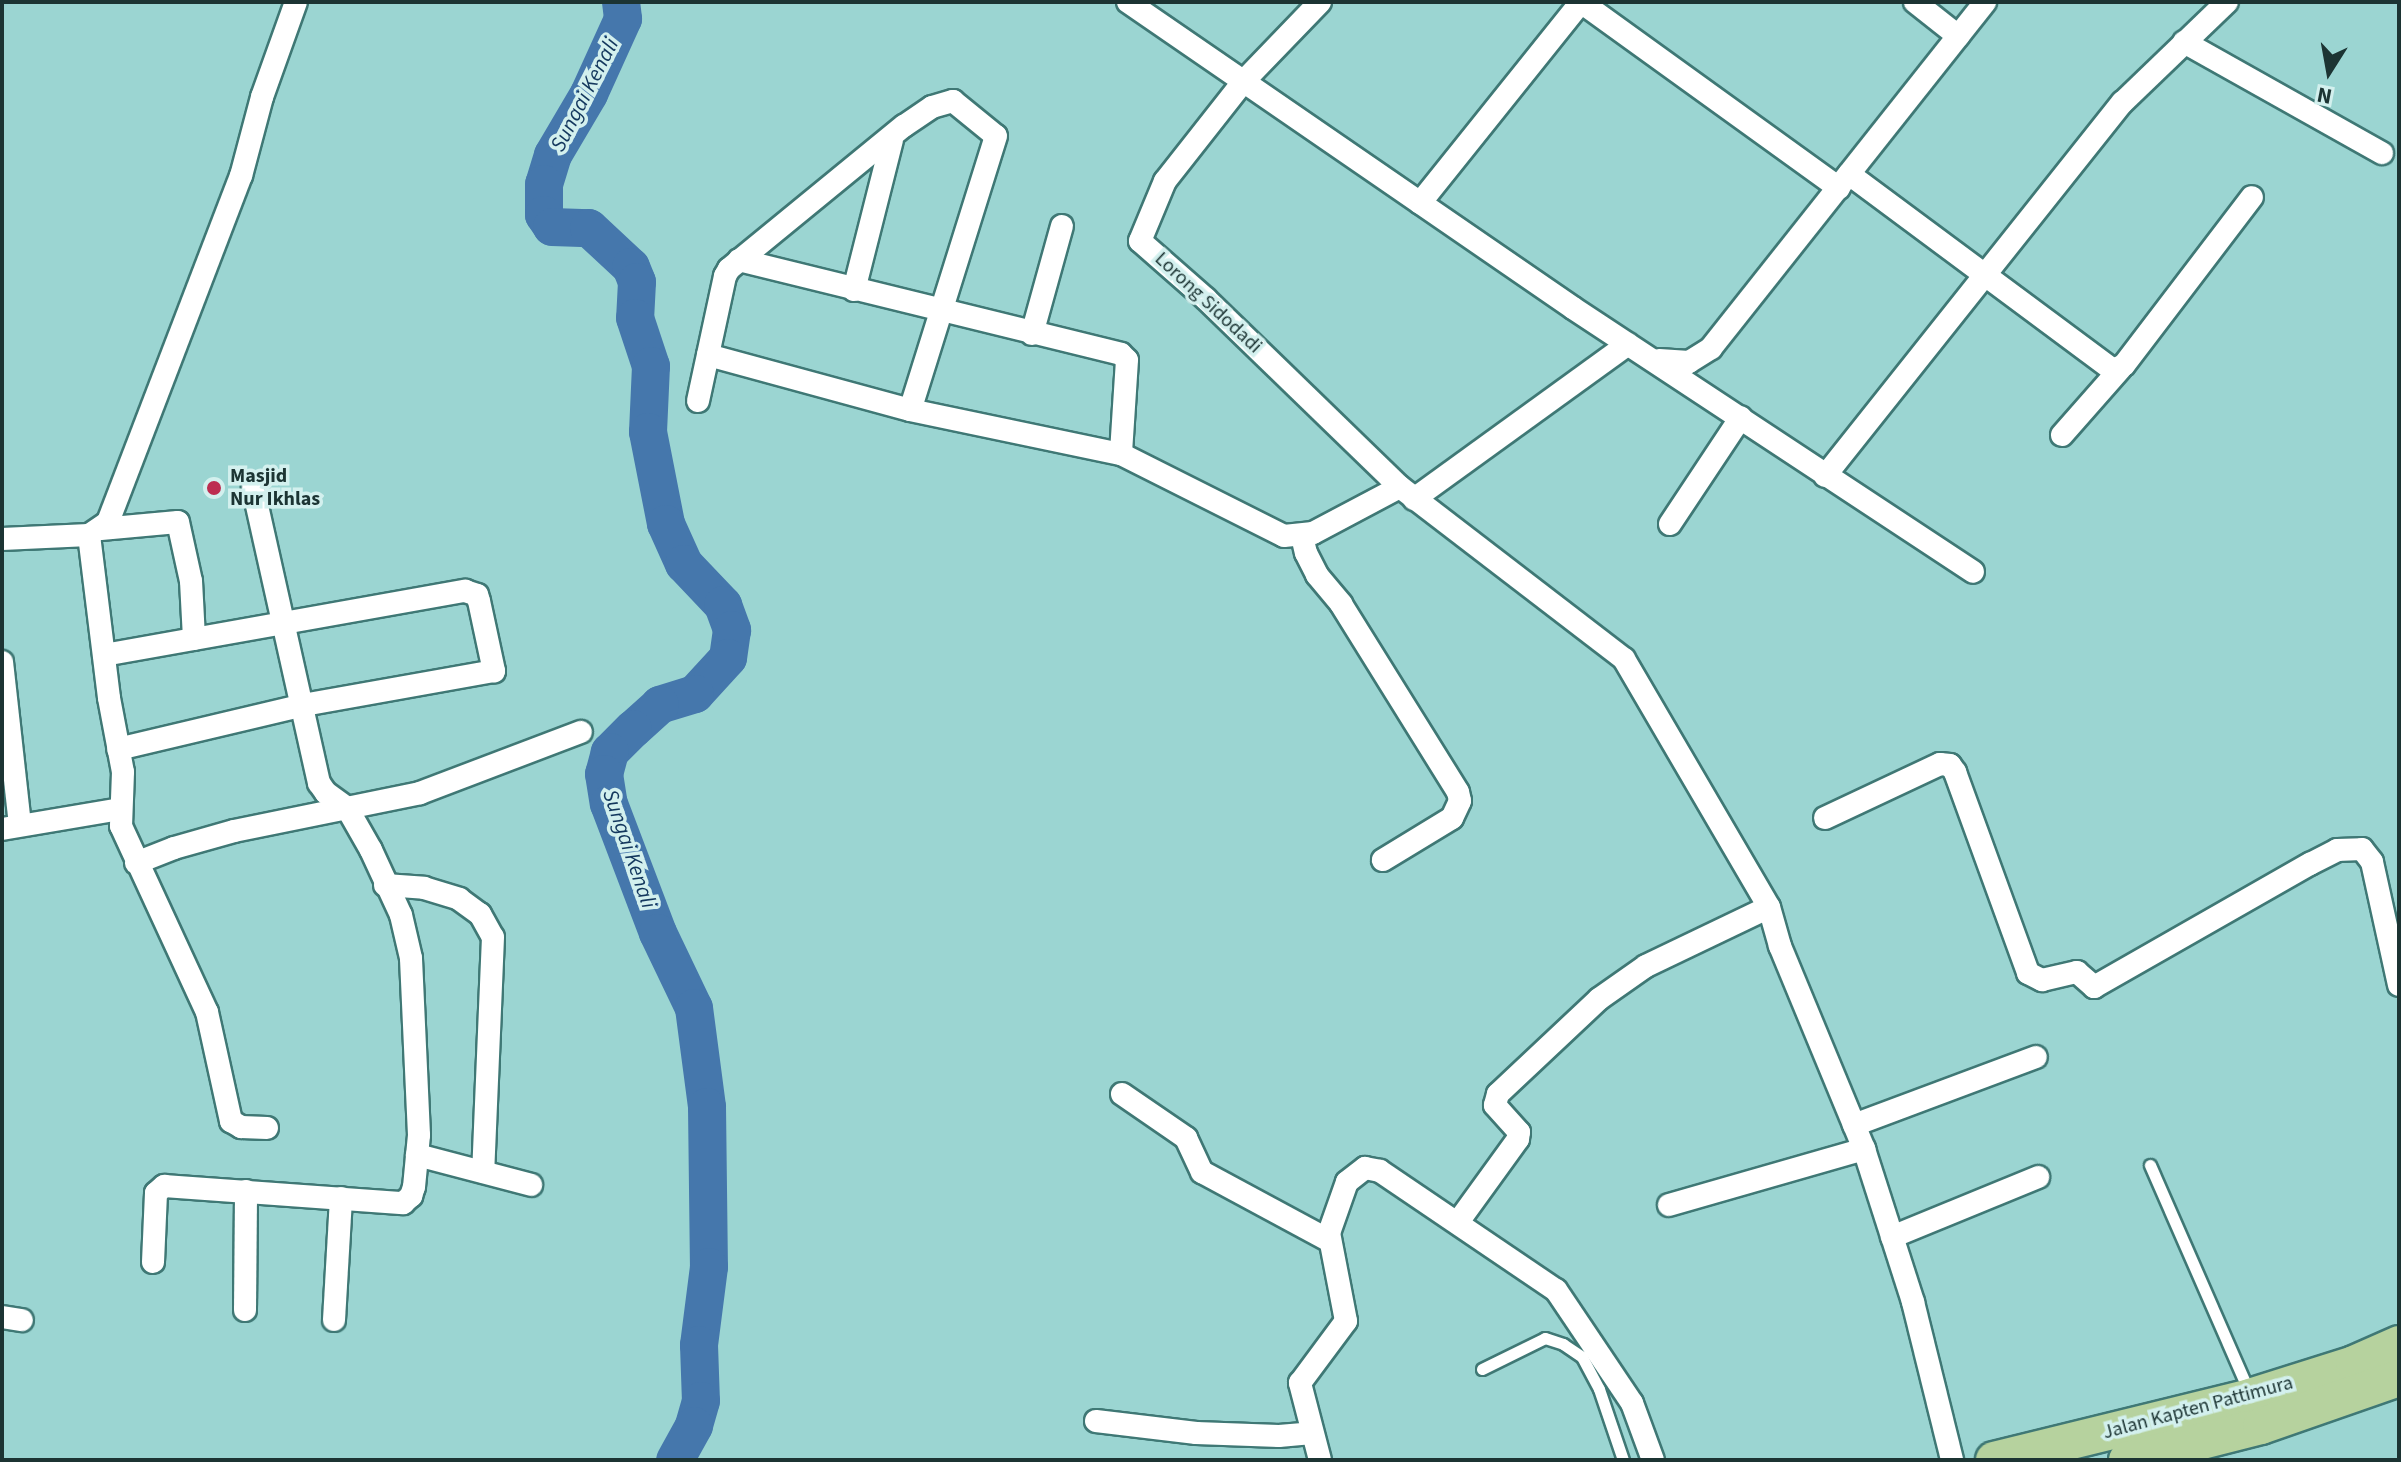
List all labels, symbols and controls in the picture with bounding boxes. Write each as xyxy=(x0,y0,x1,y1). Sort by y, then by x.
north arrow xyxy=(2289,32,2369,112)
water label: Sungai Kenali xyxy=(545,34,625,156)
text: N xyxy=(2314,78,2335,113)
street label: Lorong Sidodadi xyxy=(1149,247,1267,359)
place label: Masjid Nur Ikhlas xyxy=(230,464,320,511)
marker: Masjid Nur Ikhlas xyxy=(205,479,223,497)
water label: Sungai Kenali xyxy=(596,786,662,912)
street label: Jalan Kapten Pattimura xyxy=(2100,1371,2296,1445)

